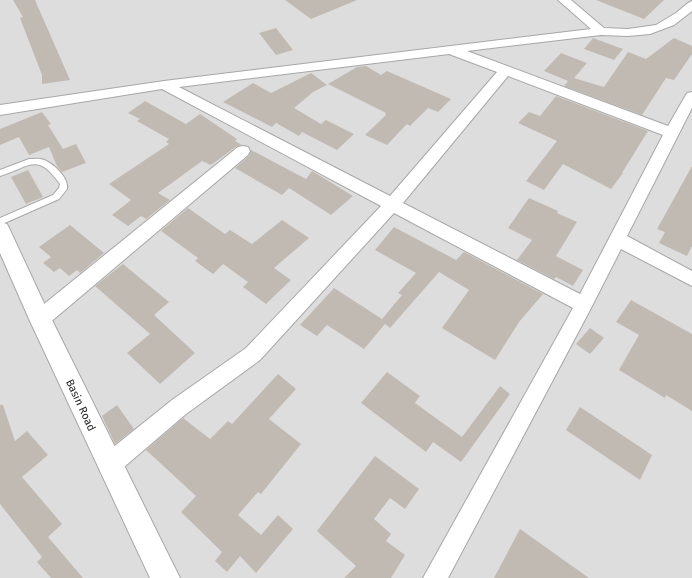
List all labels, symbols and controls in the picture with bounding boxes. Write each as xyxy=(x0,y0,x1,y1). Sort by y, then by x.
street label: Basin Road xyxy=(63,377,98,433)

